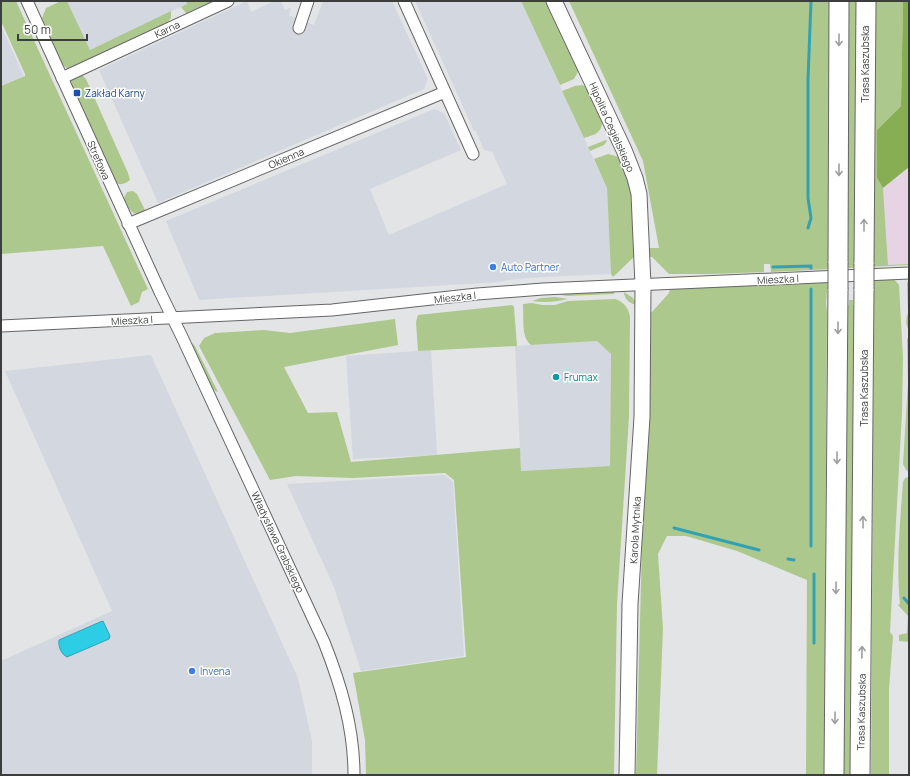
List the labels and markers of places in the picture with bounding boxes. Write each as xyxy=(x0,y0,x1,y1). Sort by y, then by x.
place label: Zakład Karny xyxy=(85,86,145,100)
marker: Zakład Karny xyxy=(72,88,82,98)
place label: Auto Partner xyxy=(501,260,560,274)
marker: Auto Partner xyxy=(488,262,498,272)
place label: Frumax xyxy=(564,370,599,384)
marker: Frumax xyxy=(551,372,561,382)
place label: Invena xyxy=(200,664,230,678)
marker: Invena xyxy=(187,666,197,676)

